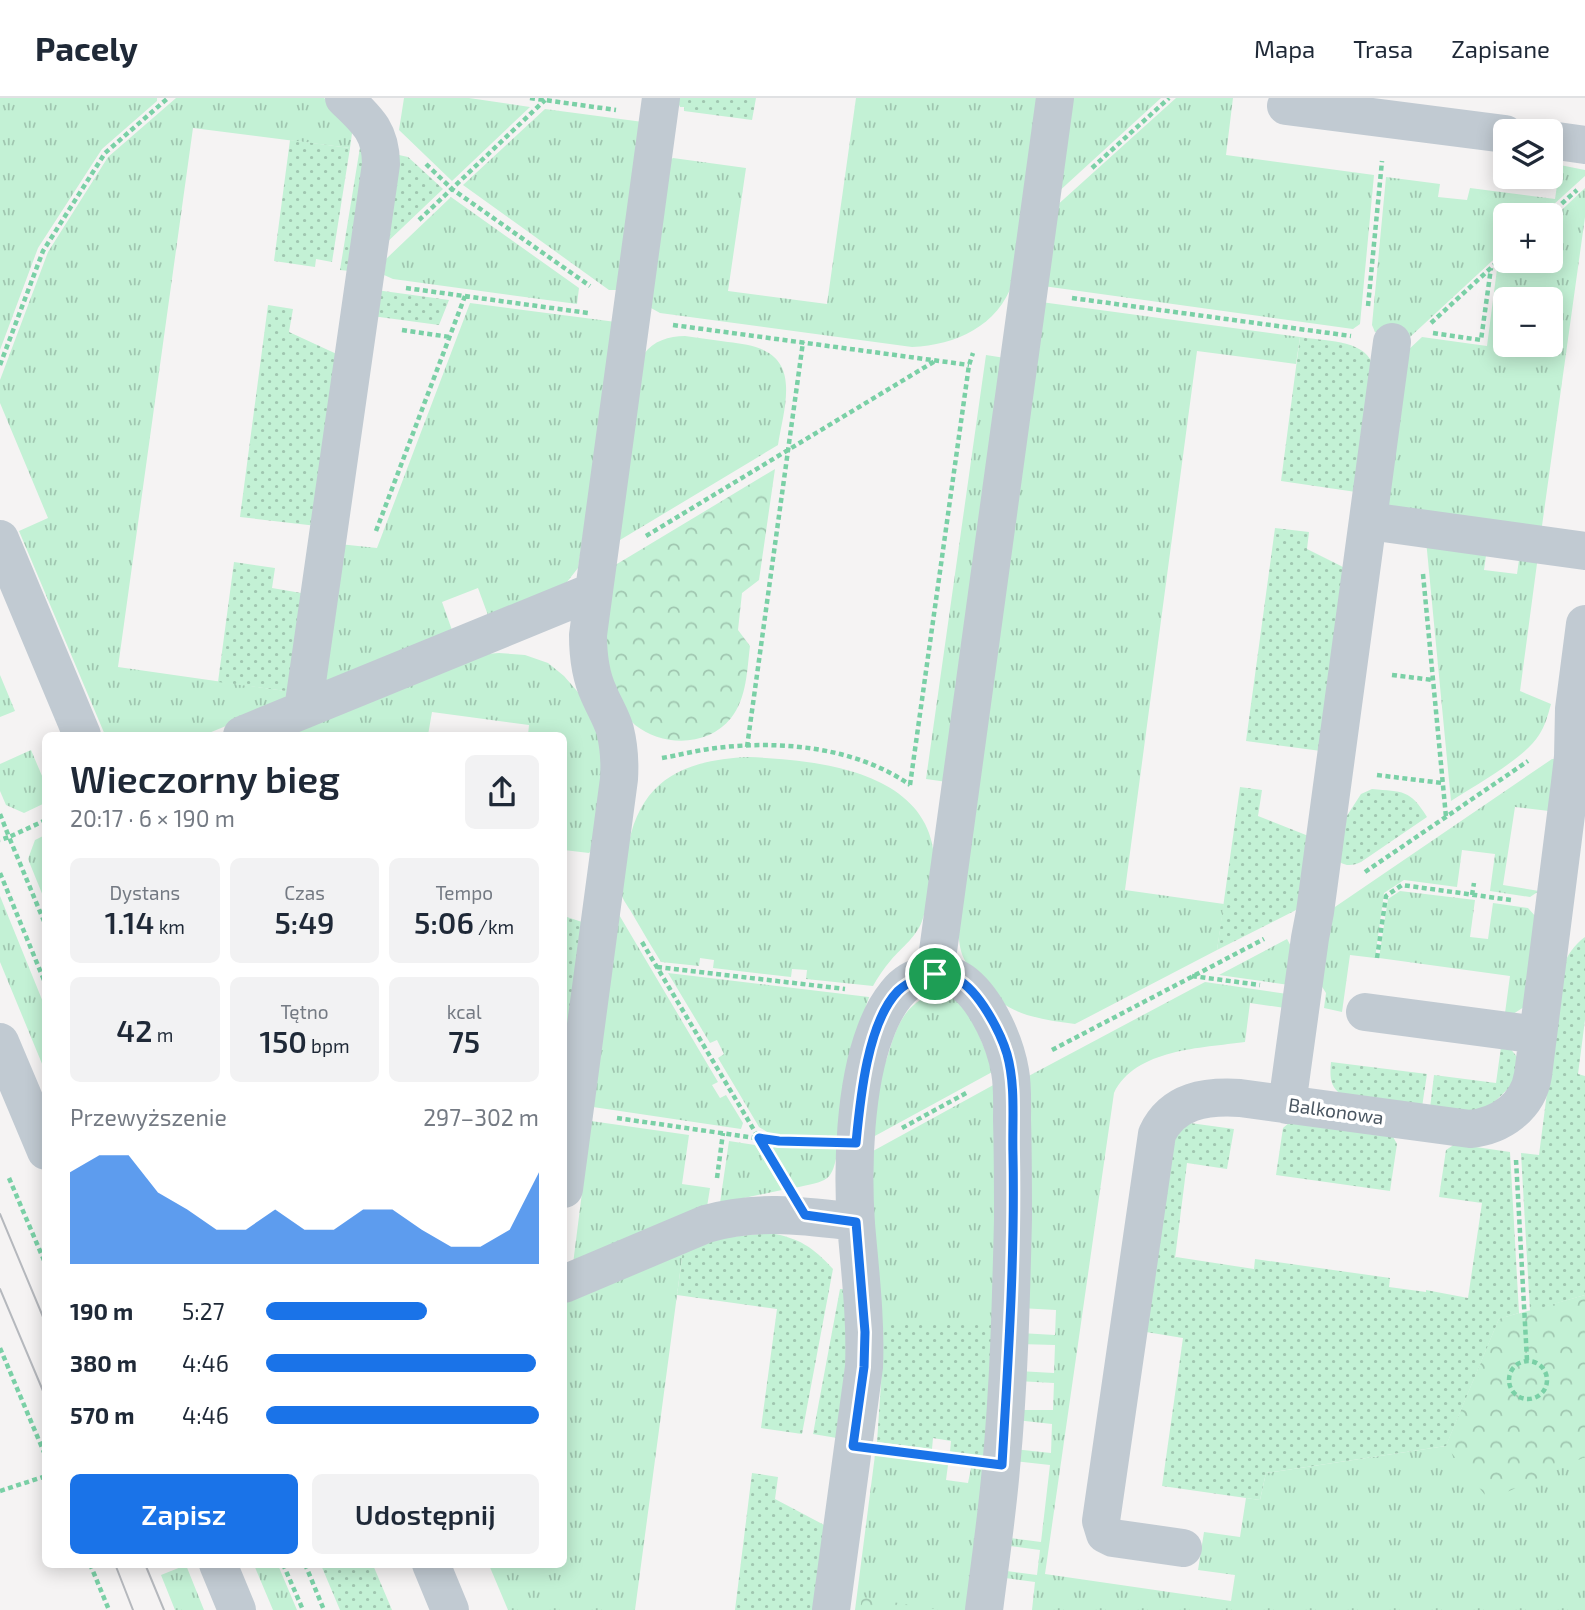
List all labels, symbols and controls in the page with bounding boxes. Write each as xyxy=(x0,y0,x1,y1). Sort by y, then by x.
text: Pacely xyxy=(35,28,138,68)
text: Mapa xyxy=(1254,34,1315,63)
text: Trasa xyxy=(1353,34,1413,63)
text: Zapisane xyxy=(1451,34,1550,63)
map controls xyxy=(1493,119,1563,357)
button: layers xyxy=(1493,119,1563,189)
button: + xyxy=(1493,203,1563,273)
button: − xyxy=(1493,287,1563,357)
text: Wieczorny bieg xyxy=(70,755,340,801)
button: share xyxy=(465,755,539,829)
text: 20:17 · 6 × 190 m xyxy=(70,804,235,832)
text: Dystans xyxy=(109,881,180,904)
text: Czas xyxy=(284,881,325,904)
text: Tempo xyxy=(435,881,493,904)
text: 1.14 xyxy=(105,904,154,940)
text: 5:49 xyxy=(274,904,335,940)
text: 5:06 xyxy=(414,904,474,940)
text: km xyxy=(154,915,185,938)
text: /km xyxy=(474,915,514,938)
pin xyxy=(905,944,965,1004)
icon: arrive xyxy=(916,955,954,993)
text: Tętno xyxy=(280,1000,329,1023)
text: kcal xyxy=(447,1000,482,1023)
text: 42 xyxy=(116,1012,152,1048)
text: m xyxy=(152,1023,173,1046)
text: 150 xyxy=(259,1023,307,1059)
text: 75 xyxy=(448,1023,480,1059)
text: bpm xyxy=(307,1034,350,1057)
street label: Balkonowa xyxy=(1287,1092,1385,1129)
text: Przewyższenie xyxy=(70,1103,227,1131)
text: 297–302 m xyxy=(423,1103,539,1131)
text: 190 m xyxy=(70,1297,133,1325)
text: 5:27 xyxy=(182,1297,224,1325)
text: 380 m xyxy=(70,1349,137,1377)
text: 4:46 xyxy=(182,1349,229,1377)
text: 570 m xyxy=(70,1401,135,1429)
text: 4:46 xyxy=(182,1401,229,1429)
button: Zapisz xyxy=(70,1474,298,1554)
button: Udostępnij xyxy=(312,1474,539,1554)

